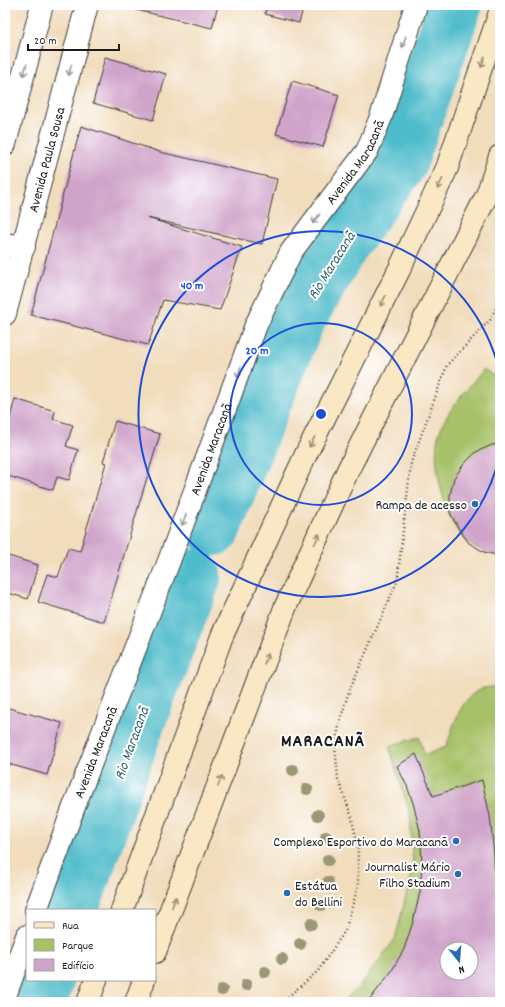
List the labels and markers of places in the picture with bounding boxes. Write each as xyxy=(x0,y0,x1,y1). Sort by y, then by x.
centre of rings xyxy=(314,407,328,421)
place label: Rampa de acesso xyxy=(375,496,467,516)
marker: Rampa de acesso xyxy=(470,499,480,509)
place label: Complexo Esportivo do Maracanã xyxy=(273,833,448,853)
marker: Complexo Esportivo do Maracanã xyxy=(451,836,461,846)
place label: Journalist Mário Filho Stadium xyxy=(365,858,450,894)
marker: Journalist Mário Filho Stadium xyxy=(453,869,463,879)
place label: Estátua do Bellini xyxy=(295,877,342,913)
marker: Estátua do Bellini xyxy=(282,888,292,898)

